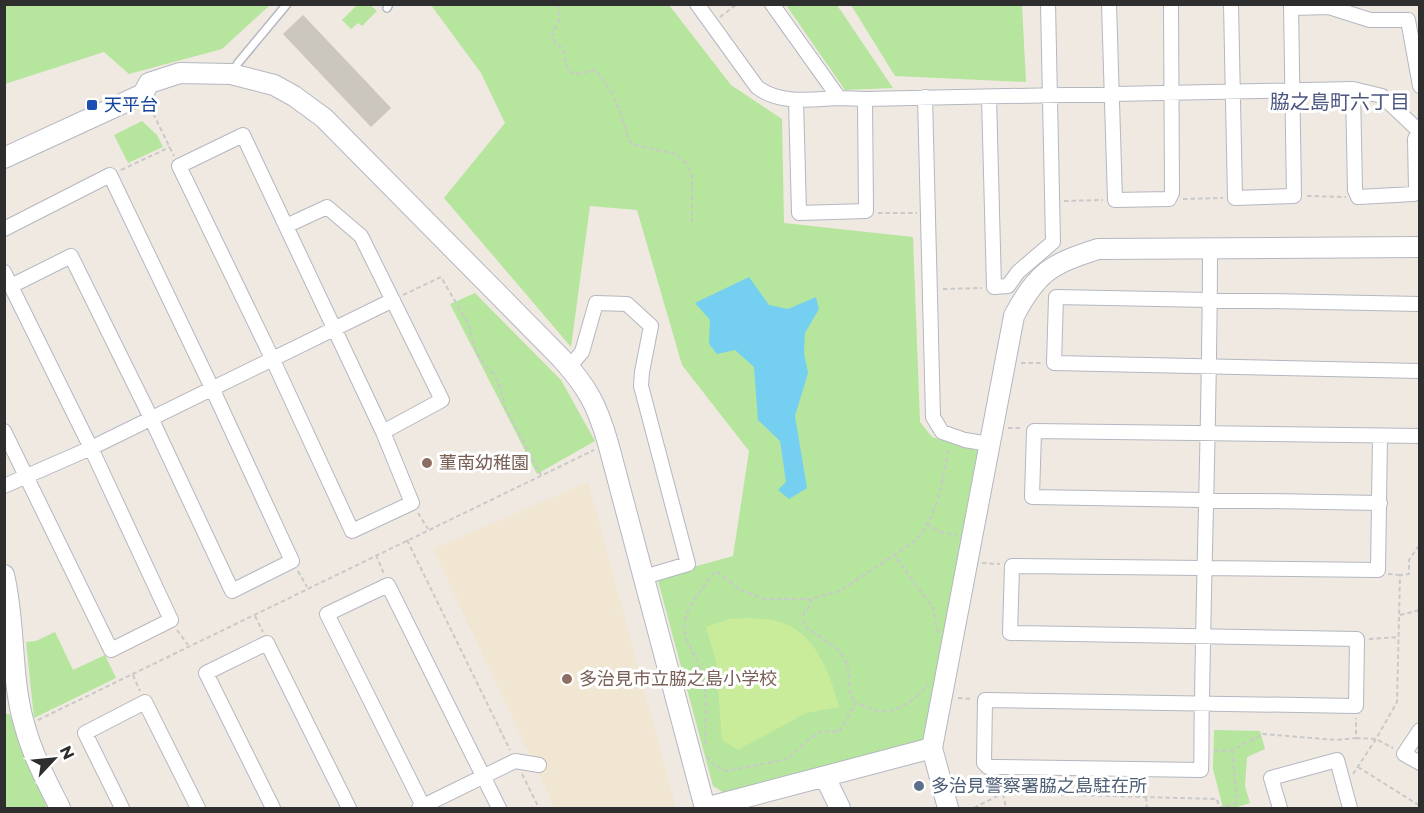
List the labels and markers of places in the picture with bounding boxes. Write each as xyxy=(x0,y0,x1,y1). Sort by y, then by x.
place label: 天平台 xyxy=(104,94,158,116)
marker: 天平台 xyxy=(85,98,99,112)
place label: 菫南幼稚園 xyxy=(439,452,529,474)
marker: 菫南幼稚園 xyxy=(420,456,434,470)
place label: 多治見市立脇之島小学校 xyxy=(579,668,777,690)
marker: 多治見市立脇之島小学校 xyxy=(560,672,574,686)
place label: 多治見警察署脇之島駐在所 xyxy=(931,775,1147,797)
marker: 多治見警察署脇之島駐在所 xyxy=(912,779,926,793)

